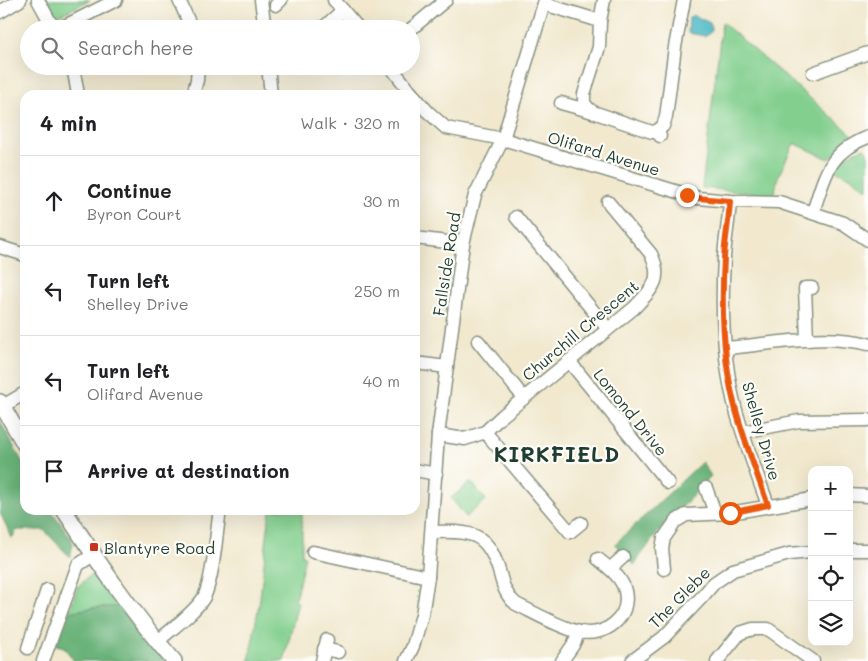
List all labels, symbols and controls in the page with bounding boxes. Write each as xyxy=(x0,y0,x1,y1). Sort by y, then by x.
search box xyxy=(20,20,420,75)
icon: search xyxy=(38,34,66,62)
text: Search here xyxy=(78,35,194,60)
text: 4 min xyxy=(40,109,97,136)
text: Walk · 320 m xyxy=(300,112,400,133)
street label: Olifard Avenue xyxy=(545,126,663,180)
text: Continue xyxy=(87,178,172,203)
route end xyxy=(676,184,699,207)
icon: ahead xyxy=(40,187,68,215)
text: 30 m xyxy=(363,190,400,211)
text: Byron Court xyxy=(87,203,182,224)
street label: Fallside Road xyxy=(427,211,465,317)
text: Turn left xyxy=(87,268,170,293)
street label: Churchill Crescent xyxy=(517,275,643,385)
icon: left xyxy=(40,277,68,305)
text: 250 m xyxy=(354,280,400,301)
text: Shelley Drive xyxy=(87,293,189,314)
text: Turn left xyxy=(87,358,170,383)
street label: Lomond Drive xyxy=(589,364,673,460)
icon: left xyxy=(40,367,68,395)
text: 40 m xyxy=(363,370,400,391)
street label: Shelley Drive xyxy=(738,379,786,483)
text: Olifard Avenue xyxy=(87,383,203,404)
district label: KIRKFIELD xyxy=(494,440,620,467)
icon: arrive xyxy=(40,457,68,485)
text: Arrive at destination xyxy=(87,458,290,483)
map controls xyxy=(808,466,853,646)
button: + xyxy=(808,466,853,511)
route start xyxy=(719,502,742,525)
button: − xyxy=(808,511,853,556)
place label: Blantyre Road xyxy=(104,537,215,558)
marker: Blantyre Road xyxy=(88,541,100,553)
button: locate xyxy=(808,556,853,601)
street label: The Glebe xyxy=(644,562,714,632)
button: layers xyxy=(808,601,853,646)

